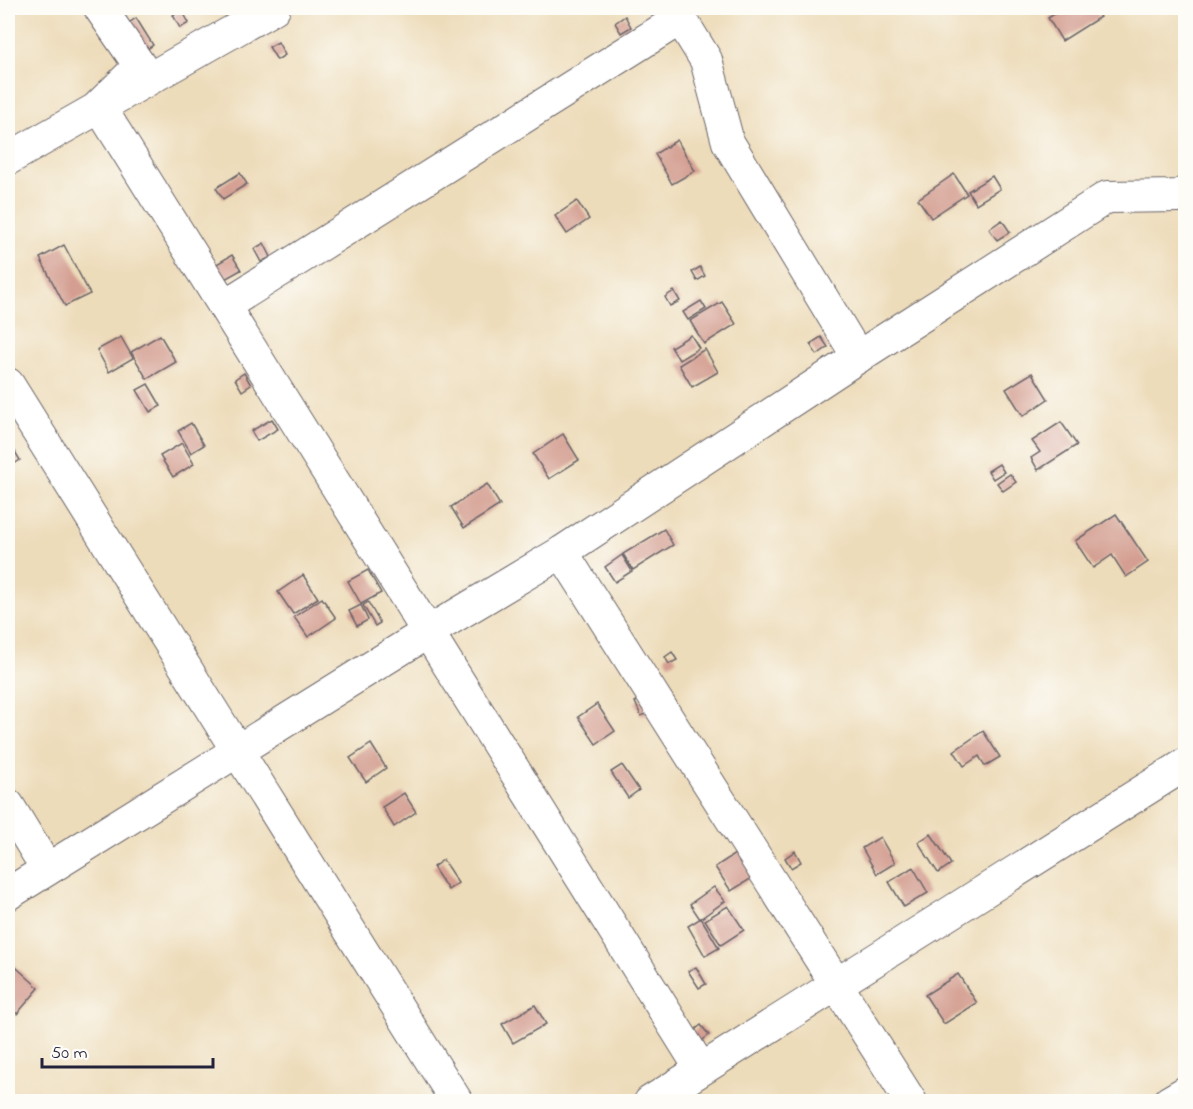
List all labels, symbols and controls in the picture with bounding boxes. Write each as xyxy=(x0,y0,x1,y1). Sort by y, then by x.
scale bar xyxy=(42,1031,213,1069)
text: 50 m xyxy=(51,1041,88,1067)

